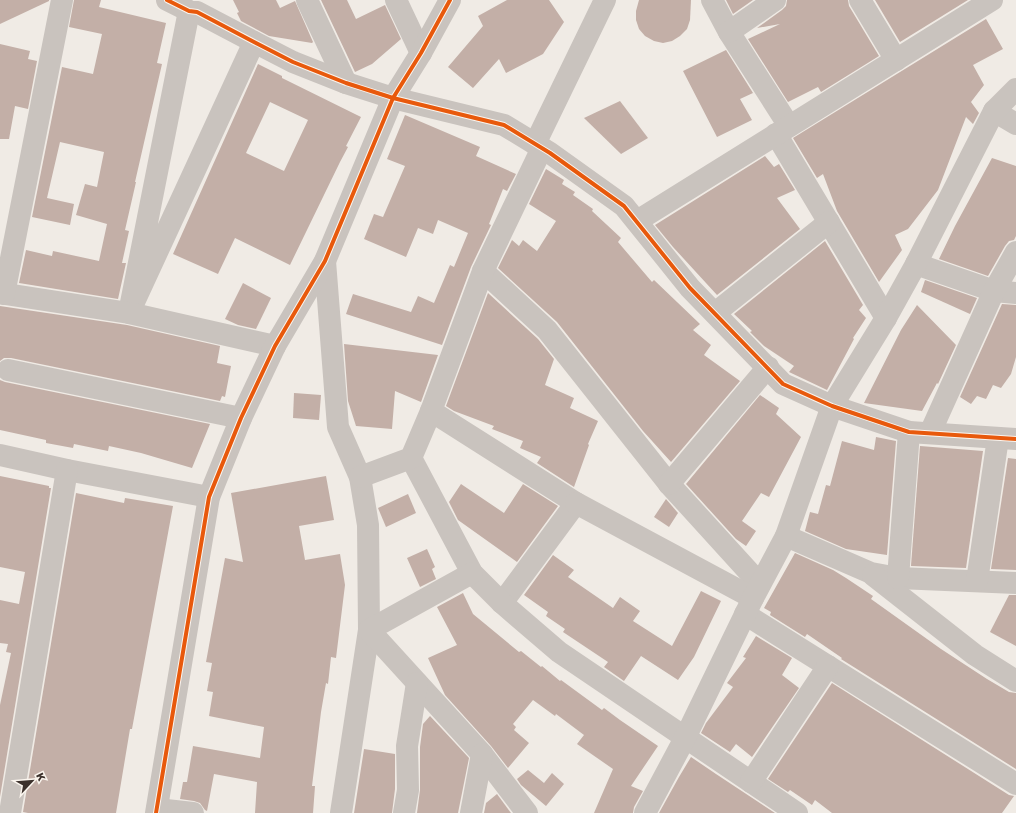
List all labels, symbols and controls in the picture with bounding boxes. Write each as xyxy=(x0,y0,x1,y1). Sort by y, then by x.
north arrow xyxy=(12,761,52,801)
text: K xyxy=(33,771,48,783)

